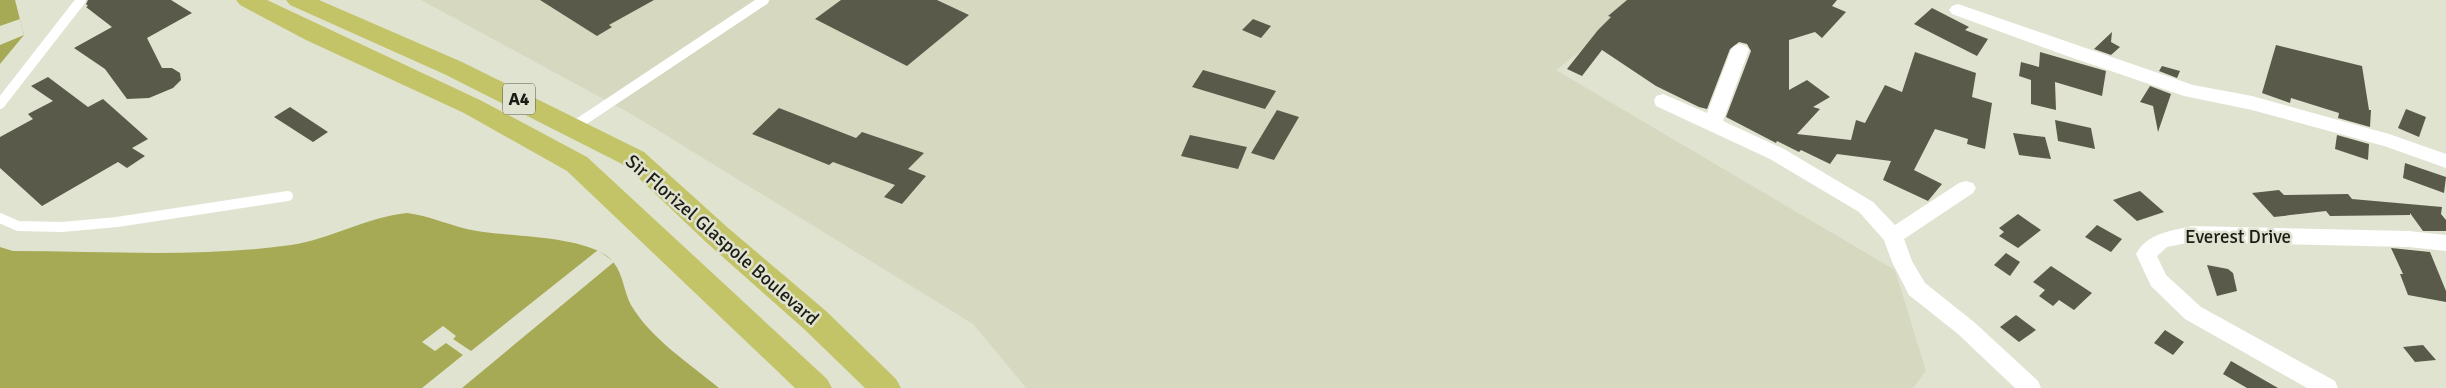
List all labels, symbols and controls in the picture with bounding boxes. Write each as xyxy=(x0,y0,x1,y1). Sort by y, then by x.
road number: A4 xyxy=(503,84,535,115)
street label: Sir Florizel Glaspole Boulevard xyxy=(620,149,824,331)
street label: Everest Drive xyxy=(2185,225,2291,249)

